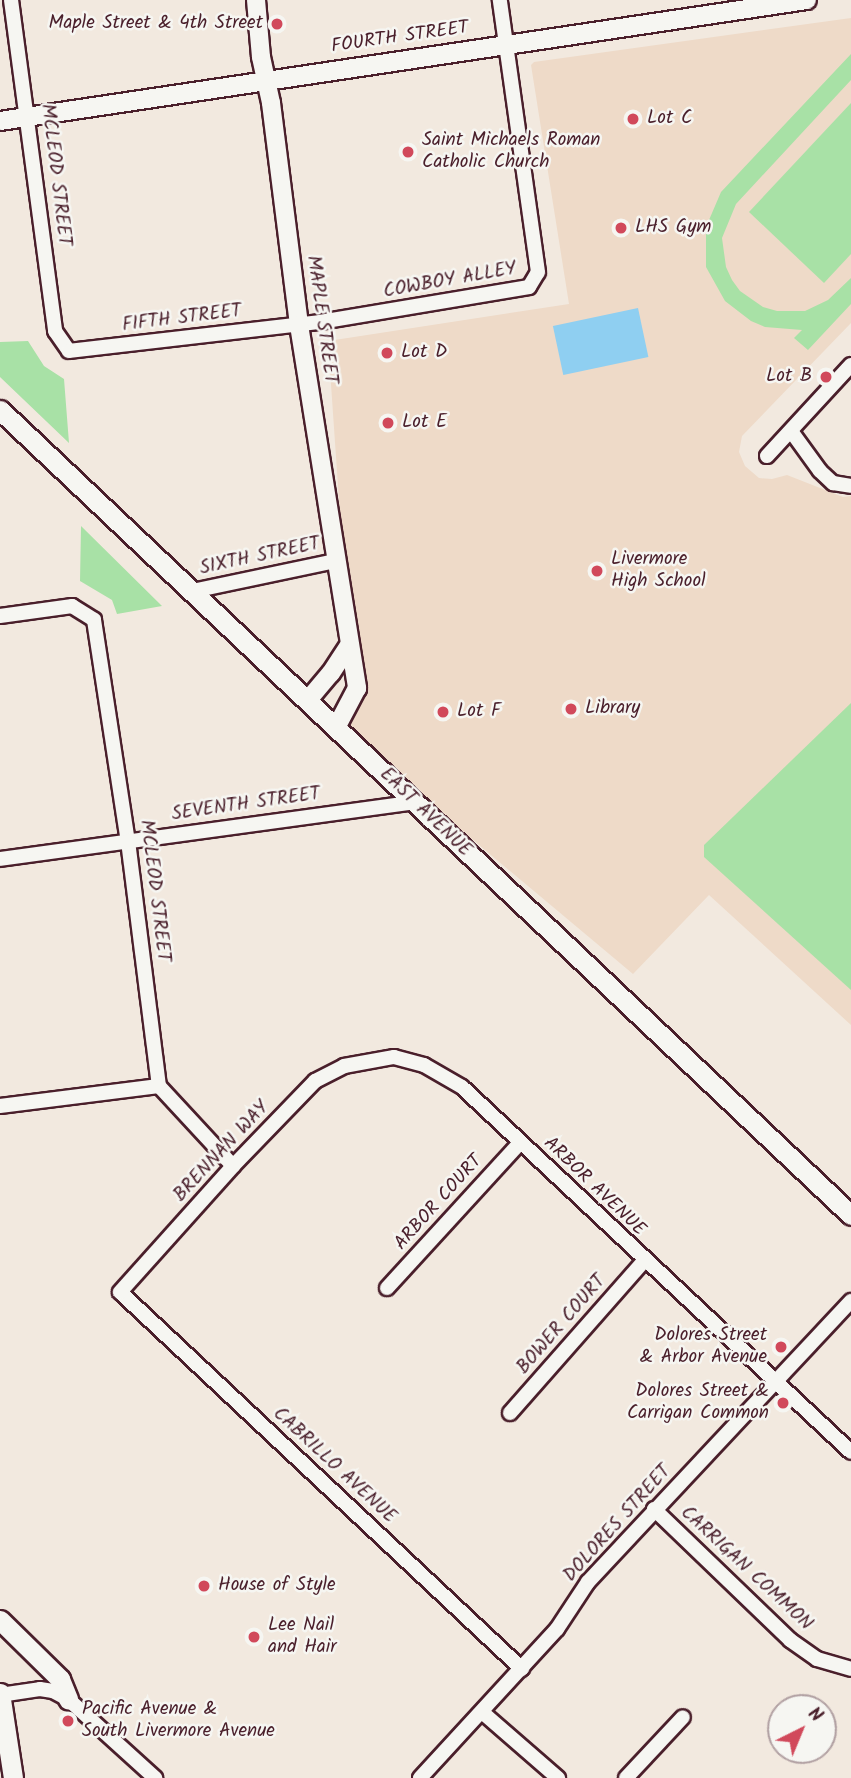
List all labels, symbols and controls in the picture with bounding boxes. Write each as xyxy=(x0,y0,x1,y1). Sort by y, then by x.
place label: Maple Street & 4th Street xyxy=(49,13,263,35)
marker: Maple Street & 4th Street xyxy=(269,16,285,32)
street label: FOURTH STREET xyxy=(330,17,470,59)
street label: MCLEOD STREET xyxy=(35,103,75,247)
place label: Lot C xyxy=(647,108,692,130)
marker: Lot C xyxy=(625,111,641,127)
place label: Saint Michaels Roman Catholic Church xyxy=(422,130,600,174)
marker: Saint Michaels Roman Catholic Church xyxy=(400,144,416,160)
place label: LHS Gym xyxy=(635,217,711,239)
marker: LHS Gym xyxy=(613,220,629,236)
street label: MAPLE STREET xyxy=(301,254,341,386)
street label: COWBOY ALLEY xyxy=(382,258,518,304)
street label: FIFTH STREET xyxy=(121,300,243,338)
place label: Lot D xyxy=(401,342,447,364)
marker: Lot D xyxy=(379,345,395,361)
place label: Lot B xyxy=(766,366,812,388)
marker: Lot B xyxy=(818,369,834,385)
place label: Lot E xyxy=(402,412,447,434)
marker: Lot E xyxy=(380,415,396,431)
street label: SIXTH STREET xyxy=(198,533,322,581)
place label: Livermore High School xyxy=(611,549,706,593)
marker: Livermore High School xyxy=(589,563,605,579)
place label: Library xyxy=(585,698,640,720)
place label: Lot F xyxy=(457,701,501,723)
marker: Library xyxy=(563,701,579,717)
marker: Lot F xyxy=(435,704,451,720)
street label: EAST AVENUE xyxy=(374,764,476,862)
street label: SEVENTH STREET xyxy=(170,783,322,827)
street label: MCLEOD STREET xyxy=(134,819,174,963)
street label: BRENNAN WAY xyxy=(170,1097,274,1207)
street label: ARBOR AVENUE xyxy=(538,1133,650,1241)
street label: ARBOR COURT xyxy=(390,1150,488,1256)
street label: BOWER COURT xyxy=(513,1271,611,1379)
place label: Dolores Street & Arbor Avenue xyxy=(640,1325,767,1369)
marker: Dolores Street & Arbor Avenue xyxy=(773,1339,789,1355)
place label: Dolores Street & Carrigan Common xyxy=(627,1381,769,1425)
marker: Dolores Street & Carrigan Common xyxy=(775,1395,791,1411)
street label: CABRILLO AVENUE xyxy=(268,1403,400,1529)
street label: DOLORES STREET xyxy=(559,1461,677,1587)
street label: CARRIGAN COMMON xyxy=(675,1502,817,1636)
place label: House of Style xyxy=(218,1575,336,1597)
marker: House of Style xyxy=(196,1578,212,1594)
place label: Lee Nail and Hair xyxy=(268,1615,337,1659)
marker: Lee Nail and Hair xyxy=(246,1629,262,1645)
north arrow xyxy=(767,1694,837,1764)
place label: Pacific Avenue & South Livermore Avenue xyxy=(82,1699,275,1743)
text: N xyxy=(800,1700,830,1730)
marker: Pacific Avenue & South Livermore Avenue xyxy=(60,1713,76,1729)

